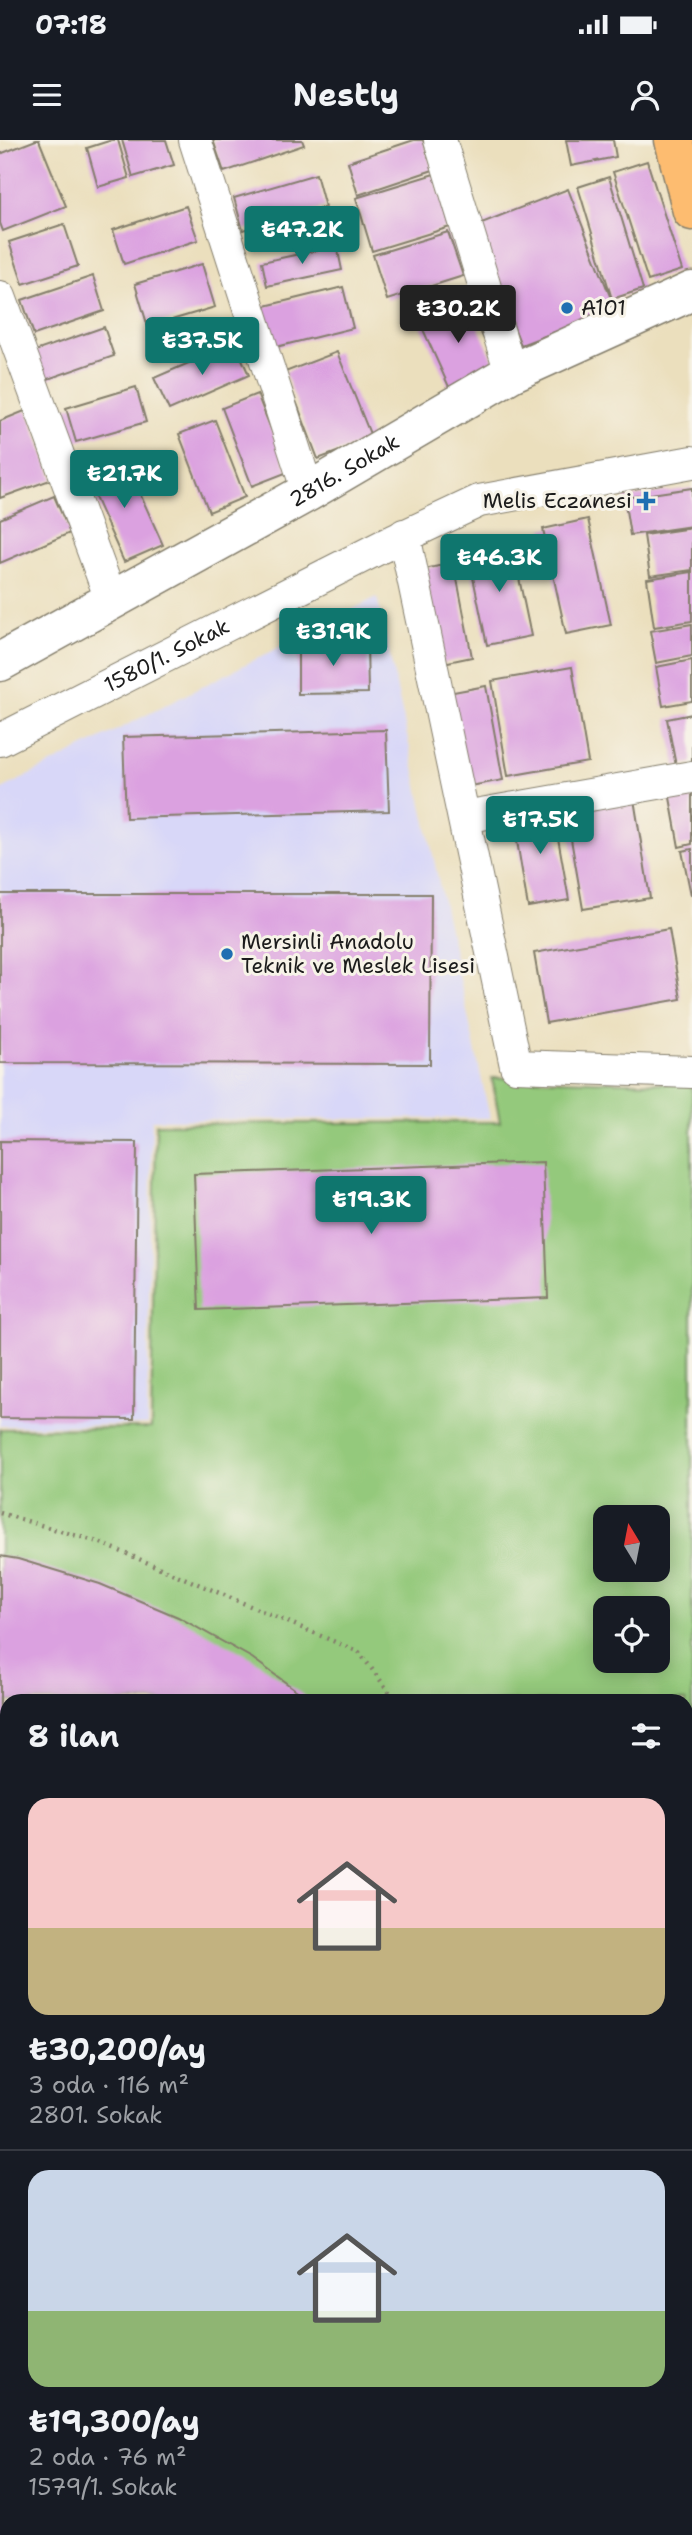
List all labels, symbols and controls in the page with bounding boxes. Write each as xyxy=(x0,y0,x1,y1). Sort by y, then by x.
text: 07:18 xyxy=(35,7,107,42)
text: Nestly xyxy=(293,73,399,116)
icon: menu xyxy=(28,76,66,114)
icon: person xyxy=(626,76,664,114)
pin: ₺47.2K xyxy=(245,206,359,266)
text: ₺47.2K xyxy=(260,214,344,244)
pin: ₺30.2K xyxy=(401,286,515,345)
text: ₺30.2K xyxy=(416,293,500,323)
place label: A101 xyxy=(581,294,626,322)
marker: A101 xyxy=(559,300,575,316)
pin: ₺37.5K xyxy=(145,317,259,377)
text: ₺37.5K xyxy=(161,325,243,355)
street label: 2816. Sokak xyxy=(284,427,405,514)
pin: ₺21.7K xyxy=(67,450,181,510)
text: ₺21.7K xyxy=(86,458,162,488)
place label: Melis Eczanesi xyxy=(483,487,632,515)
marker: Melis Eczanesi xyxy=(638,493,654,509)
pin: ₺46.3K xyxy=(442,534,556,594)
text: ₺46.3K xyxy=(456,542,542,572)
pin: ₺31.9K xyxy=(276,608,390,668)
street label: 1580/1. Sokak xyxy=(99,612,234,699)
text: ₺31.9K xyxy=(295,616,371,646)
pin: ₺17.5K xyxy=(483,796,597,856)
text: ₺17.5K xyxy=(502,804,578,834)
place label: Mersinli Anadolu Teknik ve Meslek Lisesi xyxy=(241,928,475,980)
marker: Mersinli Anadolu Teknik ve Meslek Lisesi xyxy=(219,946,235,962)
pin: ₺19.3K xyxy=(314,1176,428,1236)
text: ₺19.3K xyxy=(331,1184,411,1214)
north arrow xyxy=(593,1505,670,1582)
map controls xyxy=(593,1505,670,1673)
button: locate xyxy=(593,1596,670,1673)
text: 8 ilan xyxy=(28,1716,119,1757)
icon: filters xyxy=(627,1717,665,1755)
icon: home xyxy=(284,1843,410,1969)
text: ₺30,200/ay xyxy=(28,2029,206,2070)
text: 3 oda · 116 m² xyxy=(28,2070,189,2100)
text: 2801. Sokak xyxy=(28,2100,163,2130)
icon: home xyxy=(284,2215,410,2341)
text: ₺19,300/ay xyxy=(28,2401,200,2442)
text: 2 oda · 76 m² xyxy=(28,2442,187,2472)
text: 1579/1. Sokak xyxy=(28,2472,178,2502)

